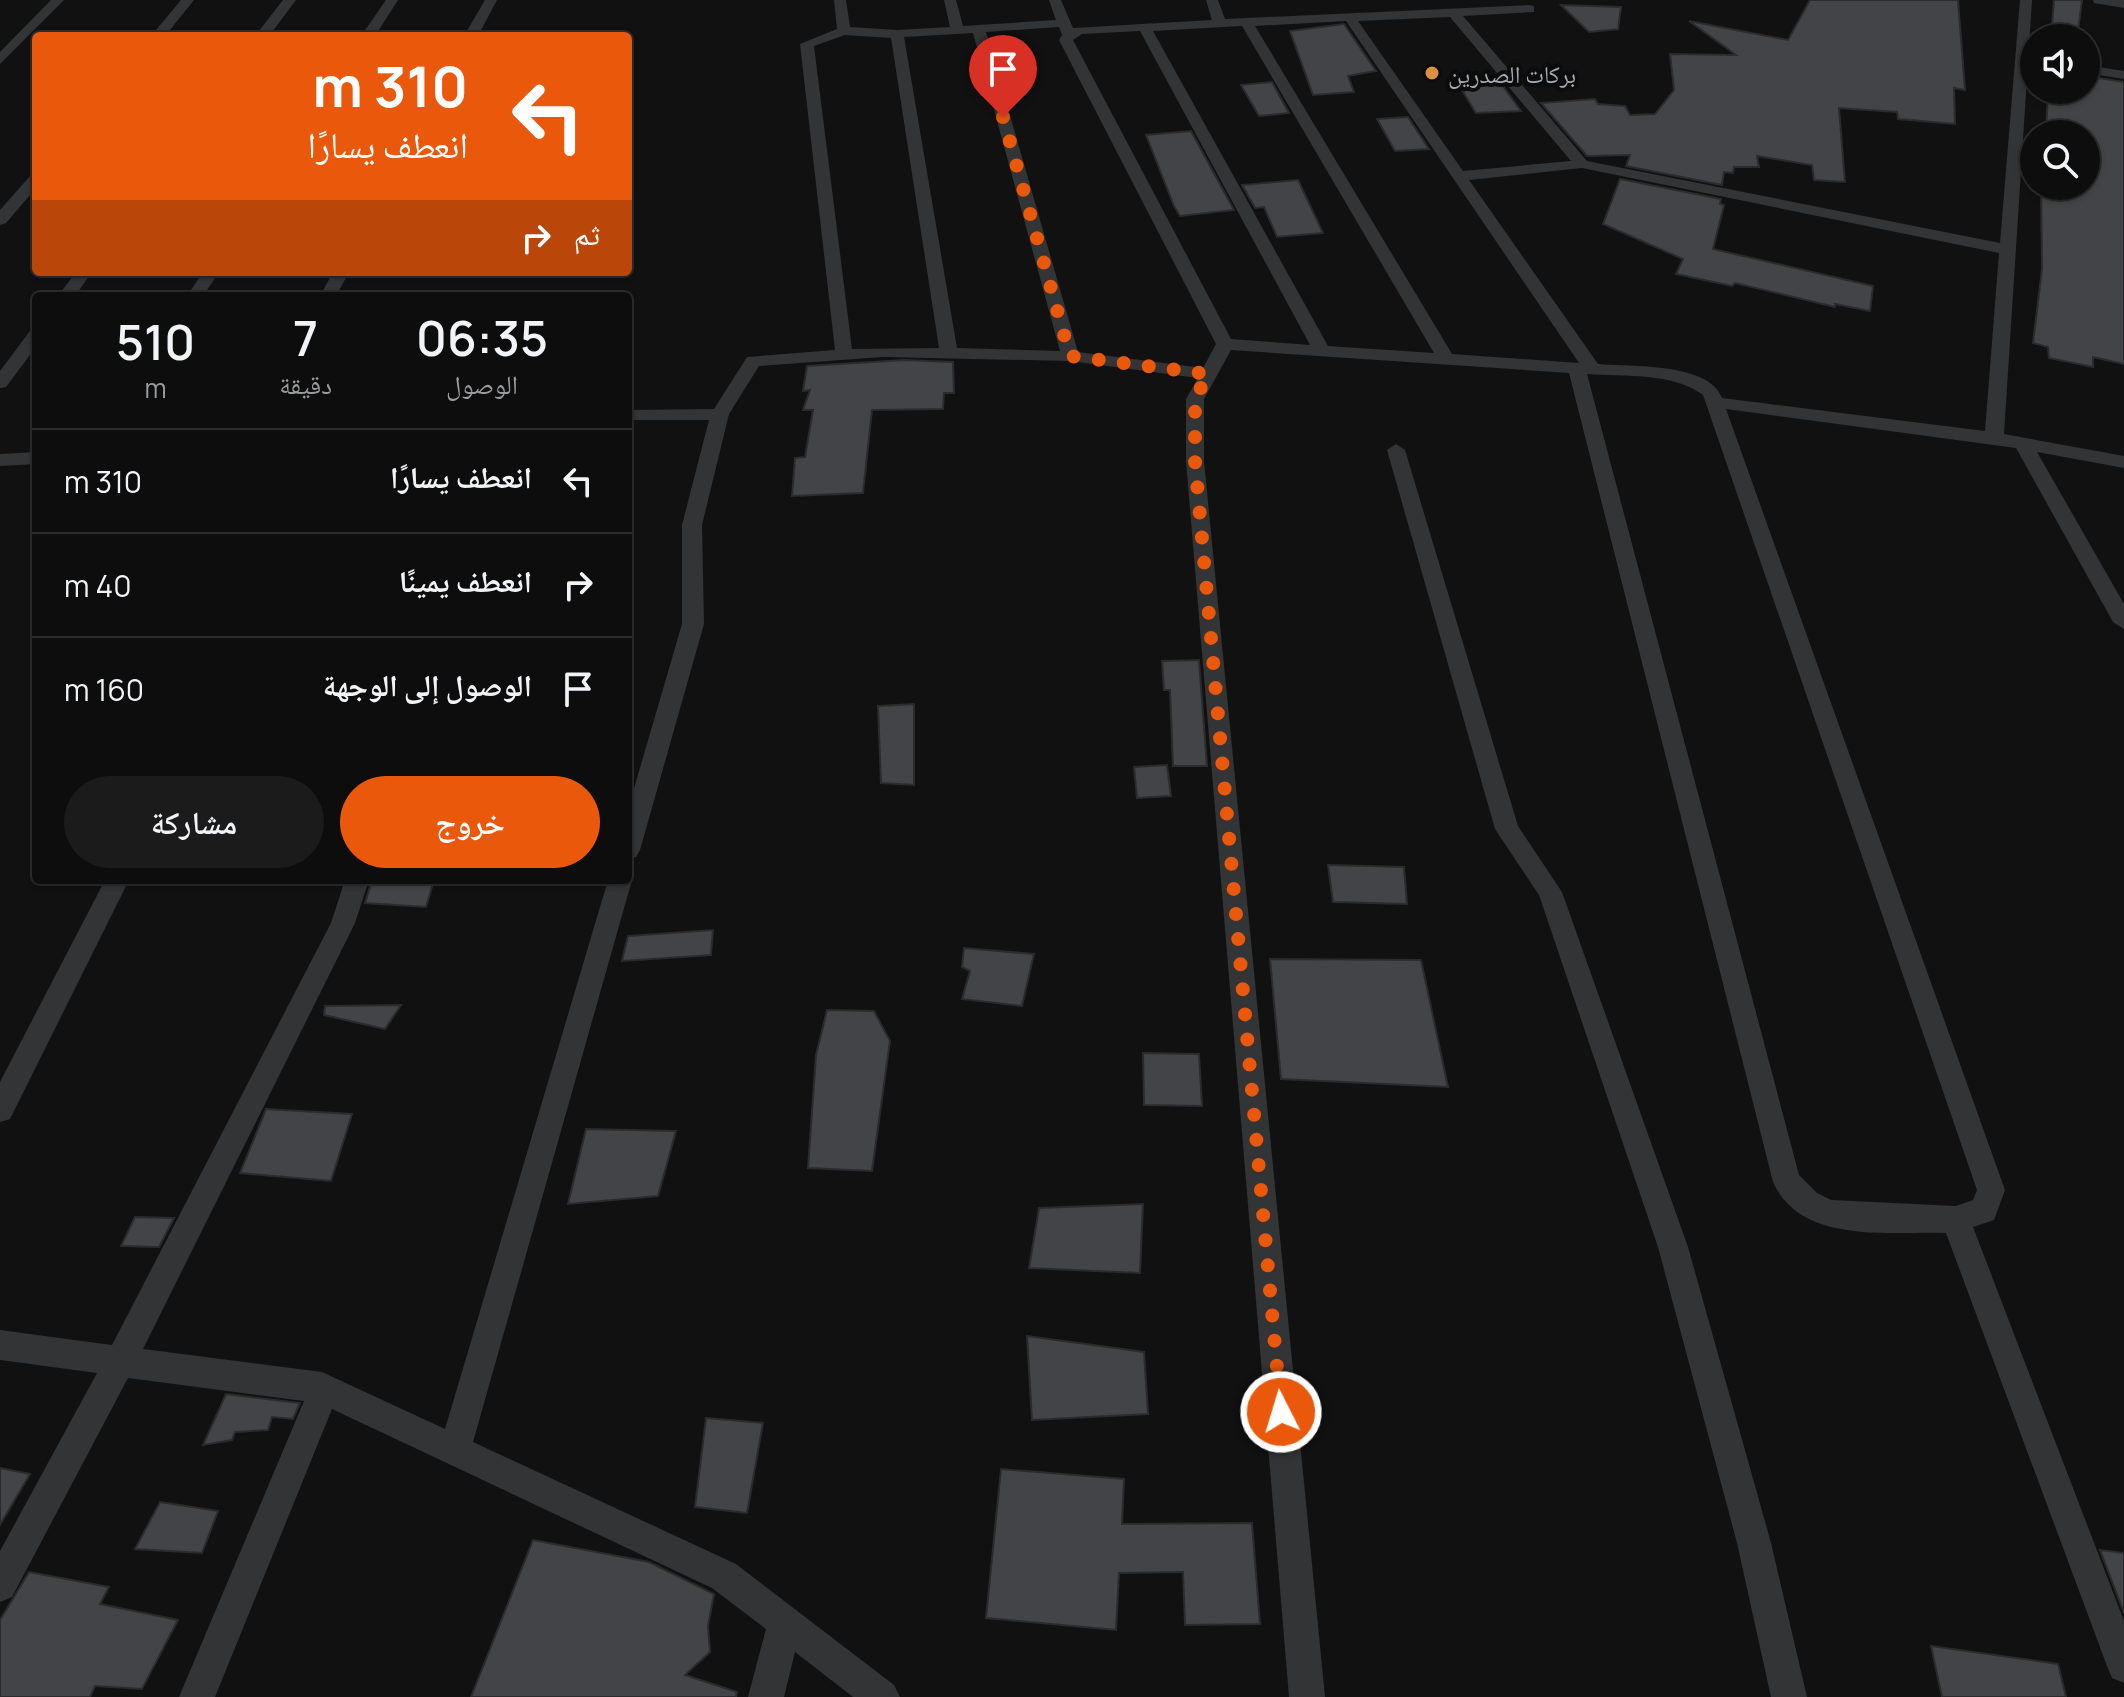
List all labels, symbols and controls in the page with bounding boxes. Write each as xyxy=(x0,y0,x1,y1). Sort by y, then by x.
map controls xyxy=(2020,24,2100,200)
button: sound xyxy=(2020,24,2100,104)
pin xyxy=(969,35,1037,117)
text: 310 m xyxy=(312,47,468,124)
icon: arrive xyxy=(981,47,1025,91)
place label: بركات الصدرين xyxy=(1448,57,1576,90)
icon: left xyxy=(496,64,600,168)
marker: بركات الصدرين xyxy=(1423,64,1441,82)
text: انعطف يسارًا xyxy=(308,120,468,169)
button: search xyxy=(2020,120,2100,200)
text: ثم xyxy=(574,213,600,254)
icon: right xyxy=(514,216,558,260)
text: 7 xyxy=(293,305,318,370)
text: 06:35 xyxy=(416,305,548,370)
text: 510 xyxy=(116,309,195,374)
text: دقيقة xyxy=(279,366,332,402)
text: الوصول xyxy=(446,366,518,402)
text: m xyxy=(145,370,167,406)
text: انعطف يسارًا xyxy=(390,456,532,497)
icon: left xyxy=(556,459,600,503)
text: 310 m xyxy=(64,461,142,502)
text: انعطف يمينًا xyxy=(399,560,532,601)
icon: right xyxy=(556,563,600,607)
text: 40 m xyxy=(64,565,131,606)
text: الوصول إلى الوجهة xyxy=(323,664,532,705)
icon: arrive xyxy=(556,667,600,711)
text: 160 m xyxy=(64,669,144,710)
button: مشاركة xyxy=(64,776,324,868)
button: خروج xyxy=(340,776,600,868)
position arrow xyxy=(1239,1370,1323,1454)

